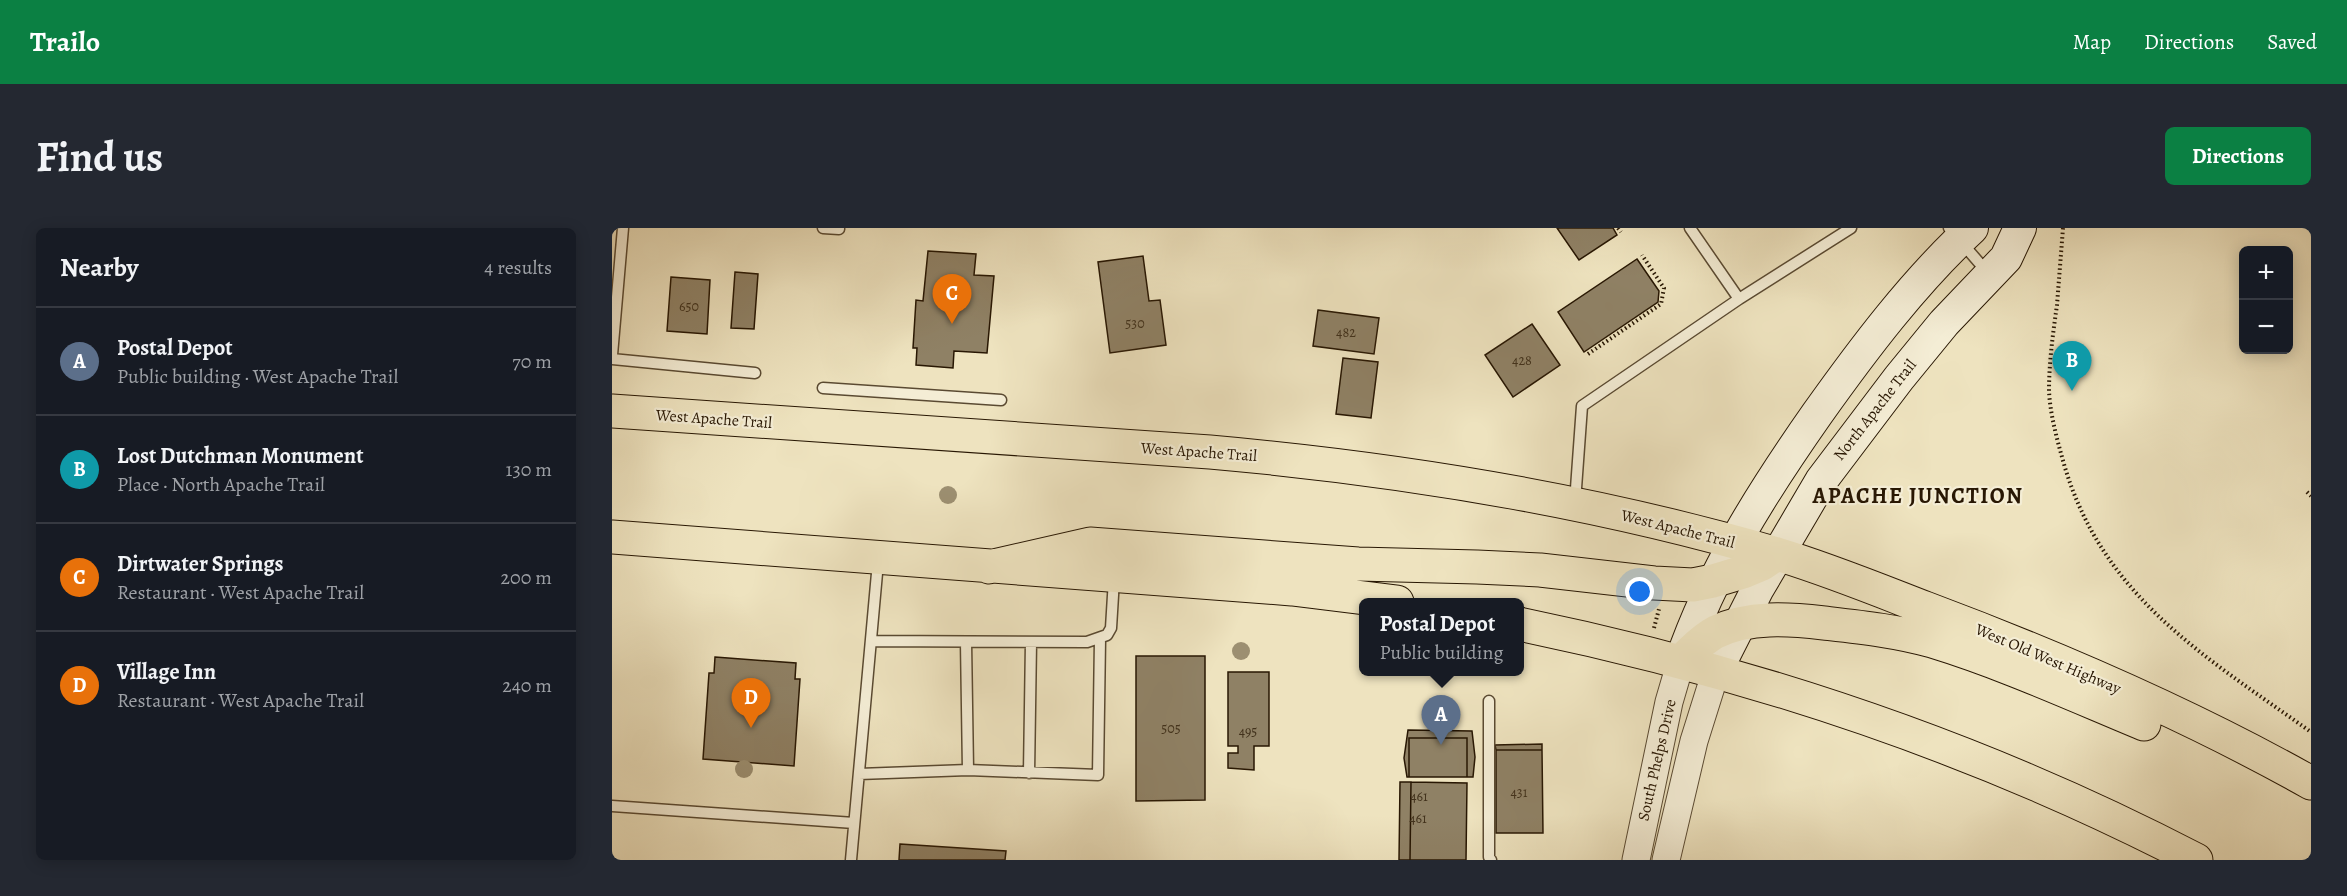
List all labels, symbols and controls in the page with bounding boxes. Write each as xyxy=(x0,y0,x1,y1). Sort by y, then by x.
text: Trailo xyxy=(30,23,100,61)
text: Map xyxy=(2073,28,2111,56)
text: Directions xyxy=(2144,28,2234,56)
text: Saved xyxy=(2267,28,2317,56)
button: Directions xyxy=(2165,127,2311,185)
text: Find us xyxy=(36,128,163,185)
map controls xyxy=(2239,246,2293,354)
button: + xyxy=(2239,246,2293,300)
text: Nearby xyxy=(60,250,139,285)
text: 4 results xyxy=(484,254,552,281)
pin: C xyxy=(932,274,972,324)
house number: 650 xyxy=(679,297,699,316)
button: − xyxy=(2239,300,2293,354)
house number: 530 xyxy=(1125,314,1145,333)
house number: 482 xyxy=(1336,323,1356,342)
text: Postal Depot xyxy=(117,333,233,363)
pin: B xyxy=(2052,342,2092,391)
text: A xyxy=(73,348,86,375)
text: 70 m xyxy=(512,348,552,375)
house number: 428 xyxy=(1512,351,1532,370)
street label: North Apache Trail xyxy=(1828,355,1922,465)
text: Public building · West Apache Trail xyxy=(117,363,398,390)
street label: West Apache Trail xyxy=(654,404,773,434)
street label: West Apache Trail xyxy=(1139,437,1258,467)
text: Lost Dutchman Monument xyxy=(117,441,363,471)
text: B xyxy=(73,456,86,483)
text: 130 m xyxy=(506,456,552,483)
text: Place · North Apache Trail xyxy=(117,471,325,498)
district label: APACHE JUNCTION xyxy=(1811,481,2024,511)
street label: West Apache Trail xyxy=(1618,504,1737,554)
text: Dirtwater Springs xyxy=(117,549,284,579)
text: C xyxy=(73,564,86,591)
text: 200 m xyxy=(501,564,552,591)
your location xyxy=(1625,577,1654,606)
text: Restaurant · West Apache Trail xyxy=(117,579,364,606)
popup xyxy=(1359,598,1524,676)
text: Postal Depot xyxy=(1380,609,1495,639)
street label: West Old West Highway xyxy=(1971,618,2125,700)
text: Public building xyxy=(1380,639,1503,666)
text: Village Inn xyxy=(117,657,216,687)
text: D xyxy=(73,672,86,699)
text: 240 m xyxy=(502,672,552,699)
pin: D xyxy=(732,678,770,728)
text: Restaurant · West Apache Trail xyxy=(117,687,364,714)
pin: A xyxy=(1422,696,1460,745)
street label: South Phelps Drive xyxy=(1632,697,1682,823)
house number: 505 xyxy=(1161,719,1181,738)
house number: 495 xyxy=(1239,722,1257,741)
house number: 431 xyxy=(1511,783,1528,802)
house number: 461 xyxy=(1410,787,1428,806)
house number: 461 xyxy=(1409,809,1427,828)

